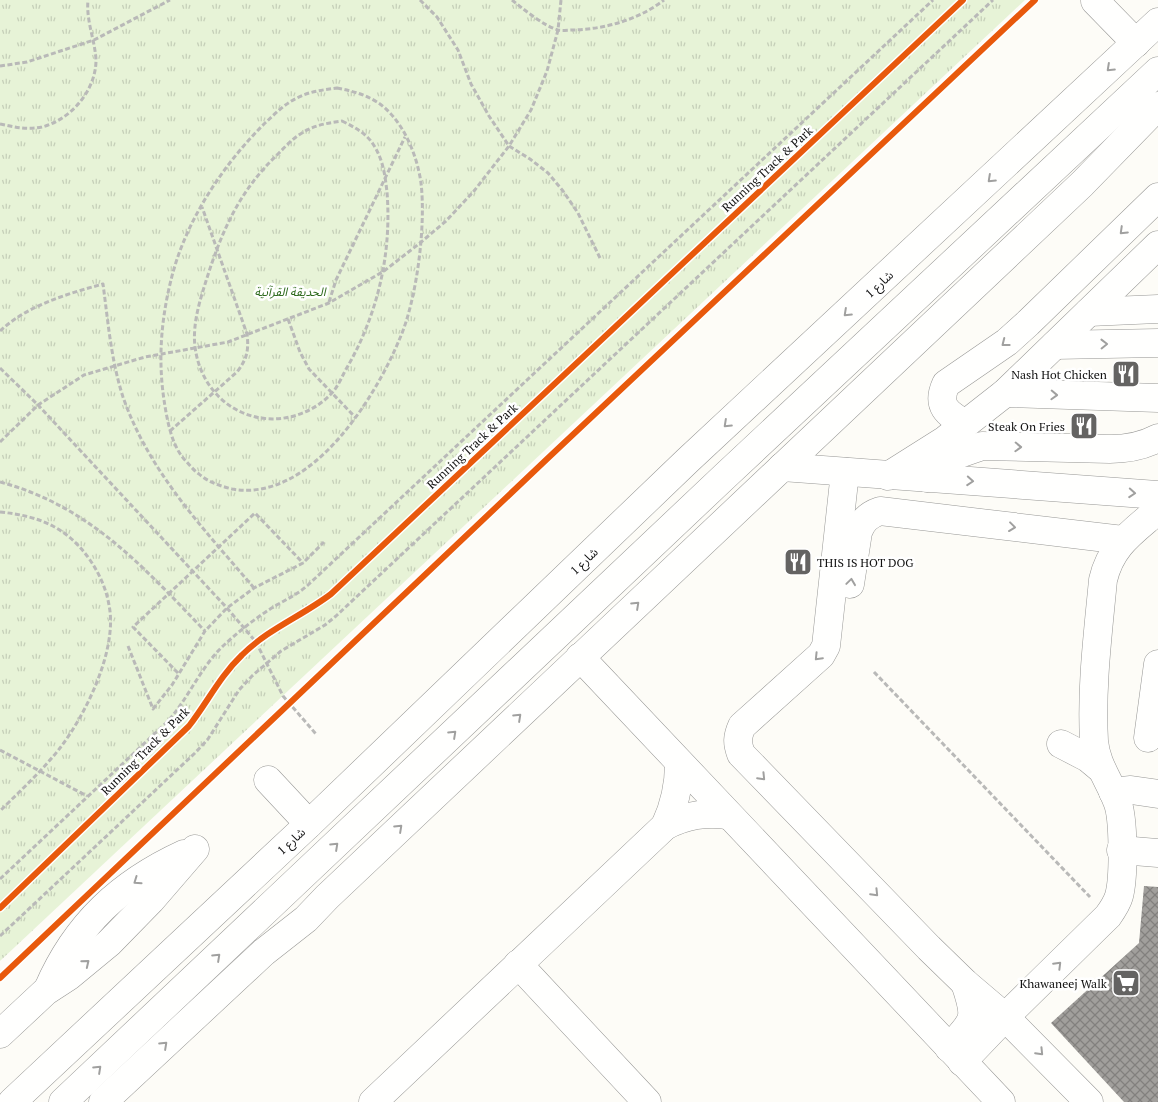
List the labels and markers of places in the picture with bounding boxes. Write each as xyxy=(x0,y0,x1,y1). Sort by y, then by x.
restaurant icon: Nash Hot Chicken xyxy=(1111,359,1141,389)
place label: Nash Hot Chicken xyxy=(1011,367,1107,382)
restaurant icon: Steak On Fries xyxy=(1069,411,1099,441)
place label: Steak On Fries xyxy=(988,419,1065,434)
restaurant icon: THIS IS HOT DOG xyxy=(783,547,813,577)
place label: THIS IS HOT DOG xyxy=(817,555,914,570)
supermarket icon: Khawaneej Walk xyxy=(1111,968,1141,998)
place label: Khawaneej Walk xyxy=(1019,976,1108,991)

